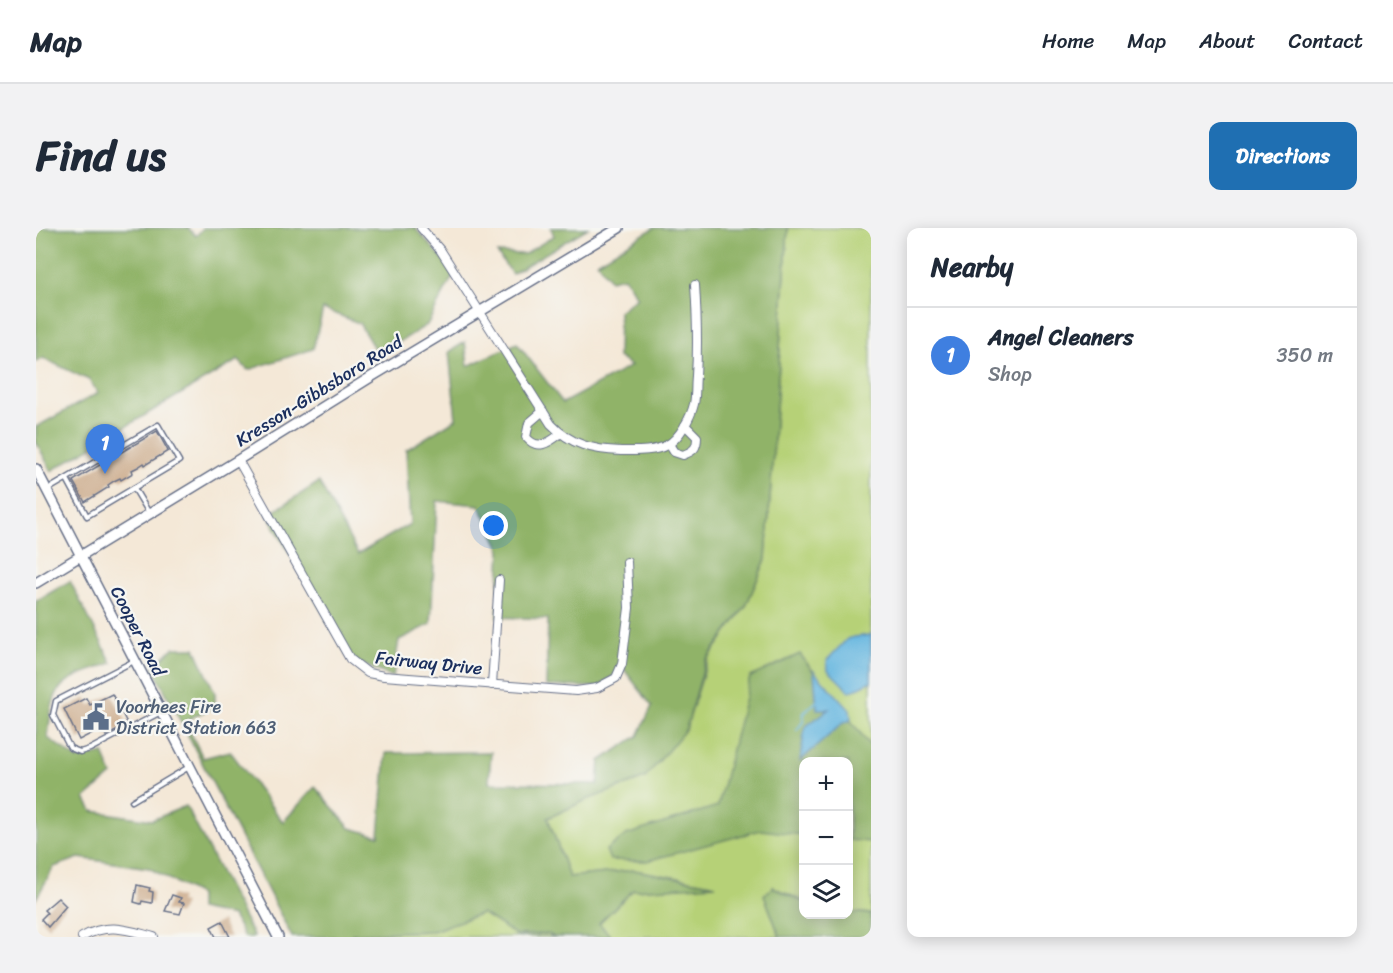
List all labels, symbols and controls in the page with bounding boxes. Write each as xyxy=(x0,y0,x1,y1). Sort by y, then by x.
text: Map xyxy=(30,17,82,66)
text: Home xyxy=(1042,22,1094,60)
text: Map xyxy=(1127,22,1166,60)
text: About xyxy=(1199,22,1256,60)
text: Contact xyxy=(1289,22,1363,60)
text: Find us xyxy=(36,119,166,193)
button: Directions xyxy=(1209,122,1357,190)
text: Nearby xyxy=(931,244,1013,290)
text: Angel Cleaners xyxy=(988,318,1133,357)
street label: Kresson-Gibbsboro Road xyxy=(229,326,410,456)
text: 1 xyxy=(946,338,955,373)
text: 350 m xyxy=(1277,338,1333,373)
text: Shop xyxy=(988,357,1032,392)
pin: 1 xyxy=(86,424,124,474)
your location xyxy=(479,511,508,540)
street label: Cooper Road xyxy=(101,580,175,683)
street label: Fairway Drive xyxy=(374,641,484,685)
place label: Voorhees Fire District Station 663 xyxy=(116,691,276,744)
public building icon: Voorhees Fire District Station 663 xyxy=(81,702,111,732)
map controls xyxy=(799,757,853,919)
button: + xyxy=(799,757,853,811)
button: − xyxy=(799,811,853,865)
button: layers xyxy=(799,865,853,919)

